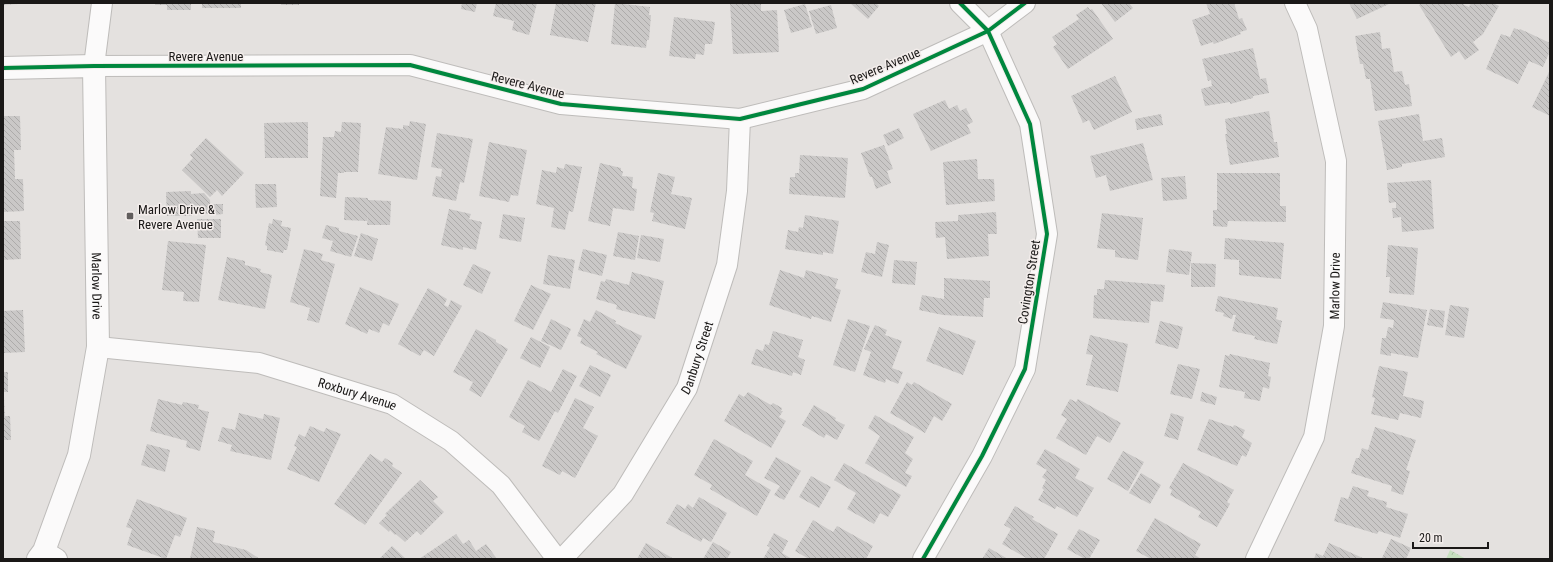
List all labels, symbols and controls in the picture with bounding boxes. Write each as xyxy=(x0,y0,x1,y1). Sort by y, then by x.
street label: Revere Avenue xyxy=(848,44,922,88)
street label: Revere Avenue xyxy=(169,49,243,64)
street label: Revere Avenue xyxy=(490,69,566,101)
place label: Marlow Drive & Revere Avenue xyxy=(138,202,215,232)
marker: Marlow Drive & Revere Avenue xyxy=(125,211,135,221)
street label: Covington Street xyxy=(1015,239,1043,325)
street label: Marlow Drive xyxy=(89,252,105,320)
street label: Marlow Drive xyxy=(1327,252,1342,319)
street label: Danbury Street xyxy=(678,319,716,397)
street label: Roxbury Avenue xyxy=(316,374,400,413)
scale bar xyxy=(1413,524,1488,550)
text: 20 m xyxy=(1419,531,1443,545)

